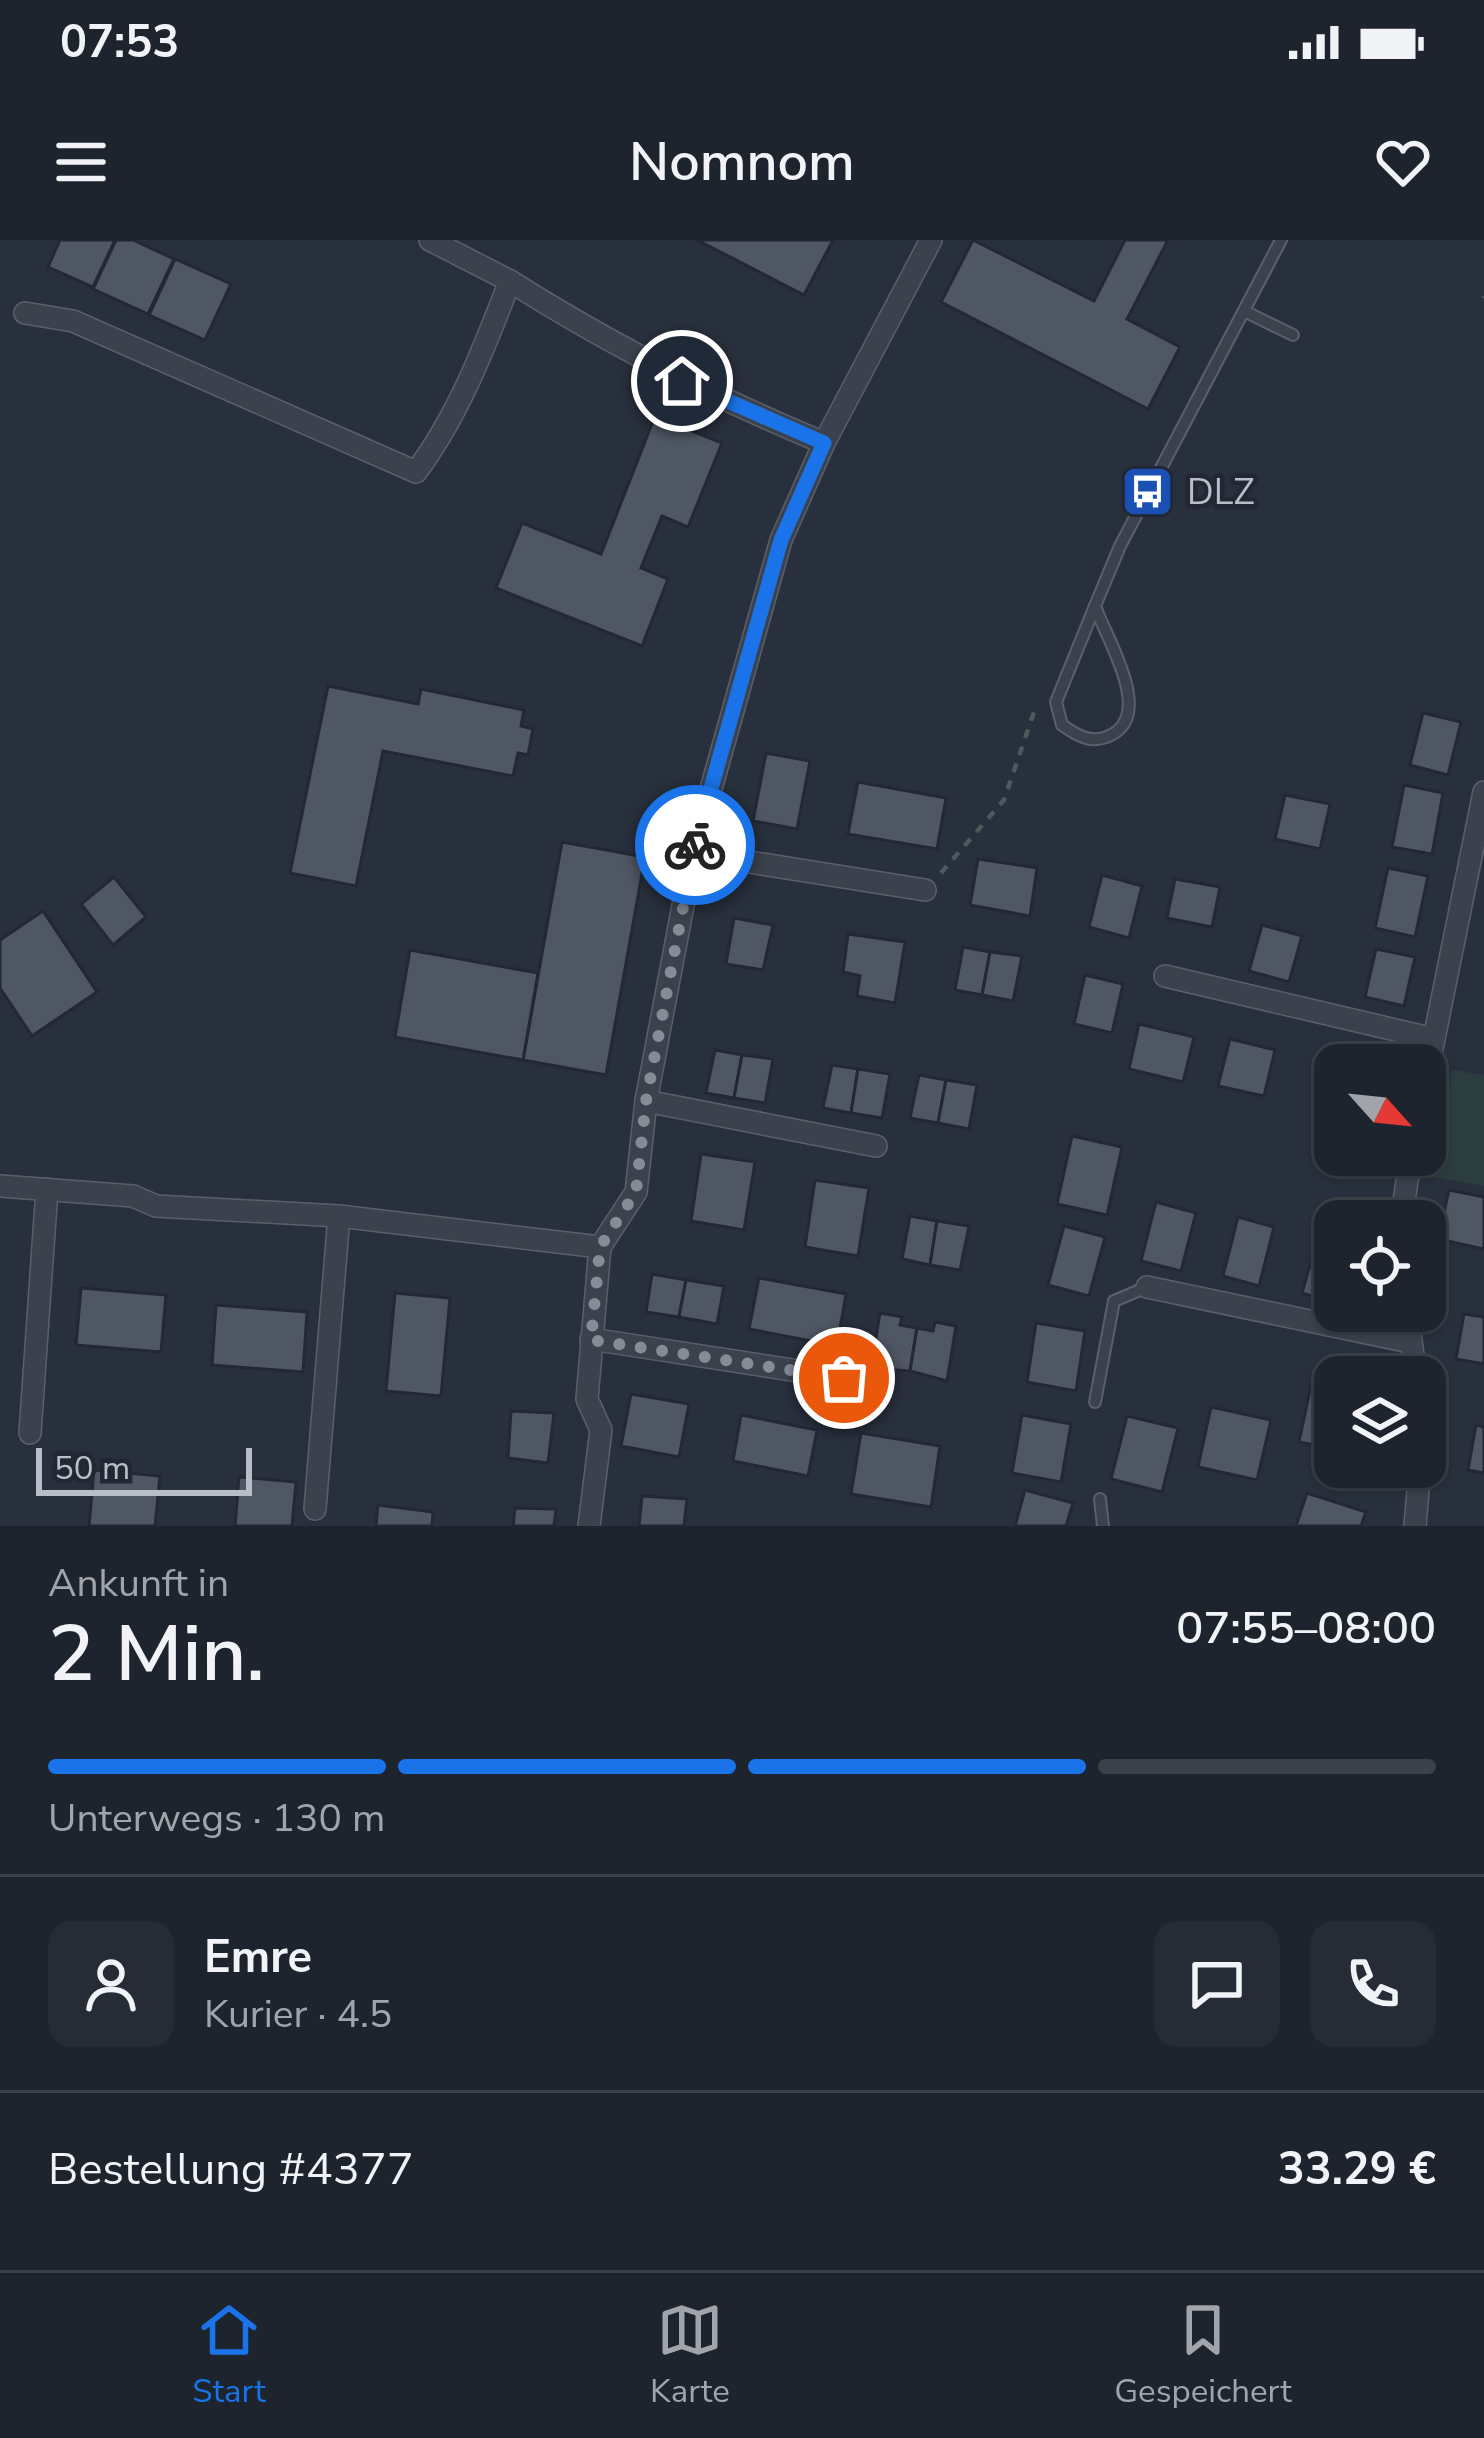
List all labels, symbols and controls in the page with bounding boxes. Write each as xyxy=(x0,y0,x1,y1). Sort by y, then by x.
text: 07:53 xyxy=(60,12,179,73)
text: Nomnom xyxy=(629,125,855,199)
icon: menu xyxy=(48,129,114,195)
icon: heart xyxy=(1370,129,1436,195)
pin xyxy=(631,330,733,432)
icon: home xyxy=(649,348,715,414)
bus stop icon: DLZ xyxy=(1120,463,1176,519)
place label: DLZ xyxy=(1187,468,1254,517)
courier xyxy=(635,785,755,905)
icon: bike xyxy=(662,812,728,878)
north arrow xyxy=(1314,1044,1446,1176)
map controls xyxy=(1314,1044,1446,1488)
button: locate xyxy=(1314,1200,1446,1332)
pin xyxy=(793,1327,895,1429)
icon: bag xyxy=(811,1345,877,1411)
button: layers xyxy=(1314,1356,1446,1488)
scale bar xyxy=(36,1442,252,1495)
text: 50 m xyxy=(54,1446,130,1491)
text: Ankunft in xyxy=(48,1557,229,1610)
text: 07:55–08:00 xyxy=(1176,1598,1436,1659)
text: 2 Min. xyxy=(48,1601,265,1708)
text: Unterwegs · 130 m xyxy=(48,1792,385,1845)
button: person xyxy=(48,1921,174,2047)
button: chat xyxy=(1154,1921,1280,2047)
button: phone xyxy=(1310,1921,1436,2047)
text: Emre xyxy=(204,1927,312,1988)
text: Kurier · 4.5 xyxy=(204,1988,392,2041)
text: Bestellung #4377 xyxy=(48,2139,414,2200)
text: 33.29 € xyxy=(1278,2139,1436,2200)
tab: Start xyxy=(192,2297,266,2414)
tab: Karte xyxy=(650,2297,730,2414)
tab: Gespeichert xyxy=(1114,2297,1292,2414)

